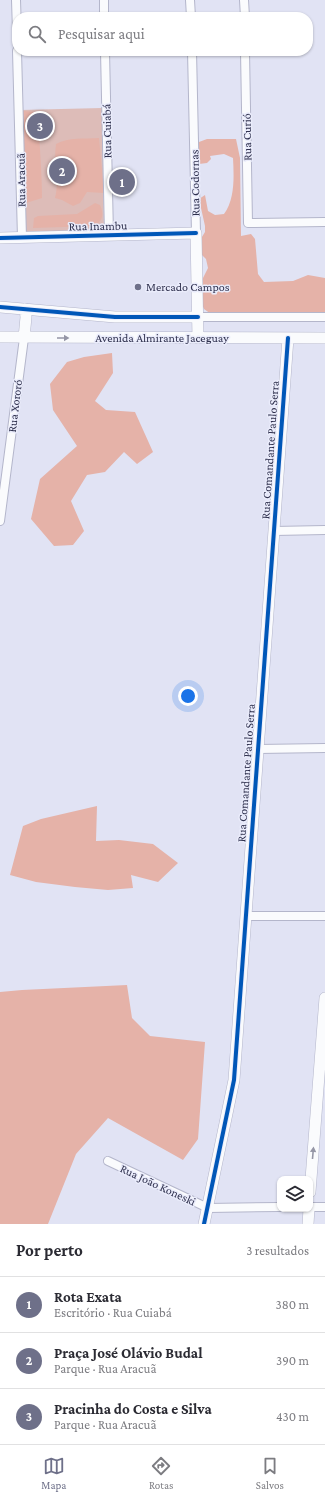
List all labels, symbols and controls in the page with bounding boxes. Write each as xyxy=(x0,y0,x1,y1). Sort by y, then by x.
search box xyxy=(12,12,313,56)
icon: search xyxy=(26,23,48,45)
text: Pesquisar aqui xyxy=(58,26,145,42)
street label: Rua Cuiabá xyxy=(100,103,114,158)
pin: 3 xyxy=(27,111,53,141)
street label: Rua Curió xyxy=(240,113,254,161)
street label: Rua Codornas xyxy=(187,149,203,217)
street label: Rua Aracuã xyxy=(14,152,28,207)
pin: 2 xyxy=(49,156,75,186)
pin: 1 xyxy=(109,167,135,197)
street label: Rua Inambu xyxy=(69,218,128,234)
place label: Mercado Campos xyxy=(146,280,230,294)
marker: Mercado Campos xyxy=(133,282,143,292)
street label: Avenida Almirante Jaceguay xyxy=(95,331,229,345)
one-way arrow xyxy=(57,335,70,341)
street label: Rua Xororó xyxy=(5,379,25,433)
street label: Rua Comandante Paulo Serra xyxy=(258,380,282,520)
your location xyxy=(178,686,198,706)
street label: Rua Comandante Paulo Serra xyxy=(234,703,258,843)
one-way arrow xyxy=(310,1147,316,1159)
street label: Rua João Koneski xyxy=(118,1161,198,1209)
map controls xyxy=(277,1176,313,1212)
button: layers xyxy=(277,1176,313,1212)
text: Por perto xyxy=(16,1241,83,1260)
text: 3 resultados xyxy=(246,1243,309,1258)
text: Rota Exata xyxy=(54,1289,122,1305)
text: 1 xyxy=(27,1297,31,1312)
text: 380 m xyxy=(276,1297,309,1312)
text: Escritório · Rua Cuiabá xyxy=(54,1305,172,1320)
text: Praça José Olávio Budal xyxy=(54,1345,203,1361)
text: 2 xyxy=(26,1353,32,1368)
text: 390 m xyxy=(276,1353,309,1368)
text: Parque · Rua Aracuã xyxy=(54,1361,156,1376)
text: Pracinha do Costa e Silva xyxy=(54,1401,212,1417)
text: 3 xyxy=(26,1409,32,1424)
text: 430 m xyxy=(276,1409,309,1424)
text: Parque · Rua Aracuã xyxy=(54,1417,156,1432)
tab: Mapa xyxy=(41,1455,66,1491)
tab: Rotas xyxy=(149,1455,173,1491)
tab: Salvos xyxy=(256,1455,284,1491)

